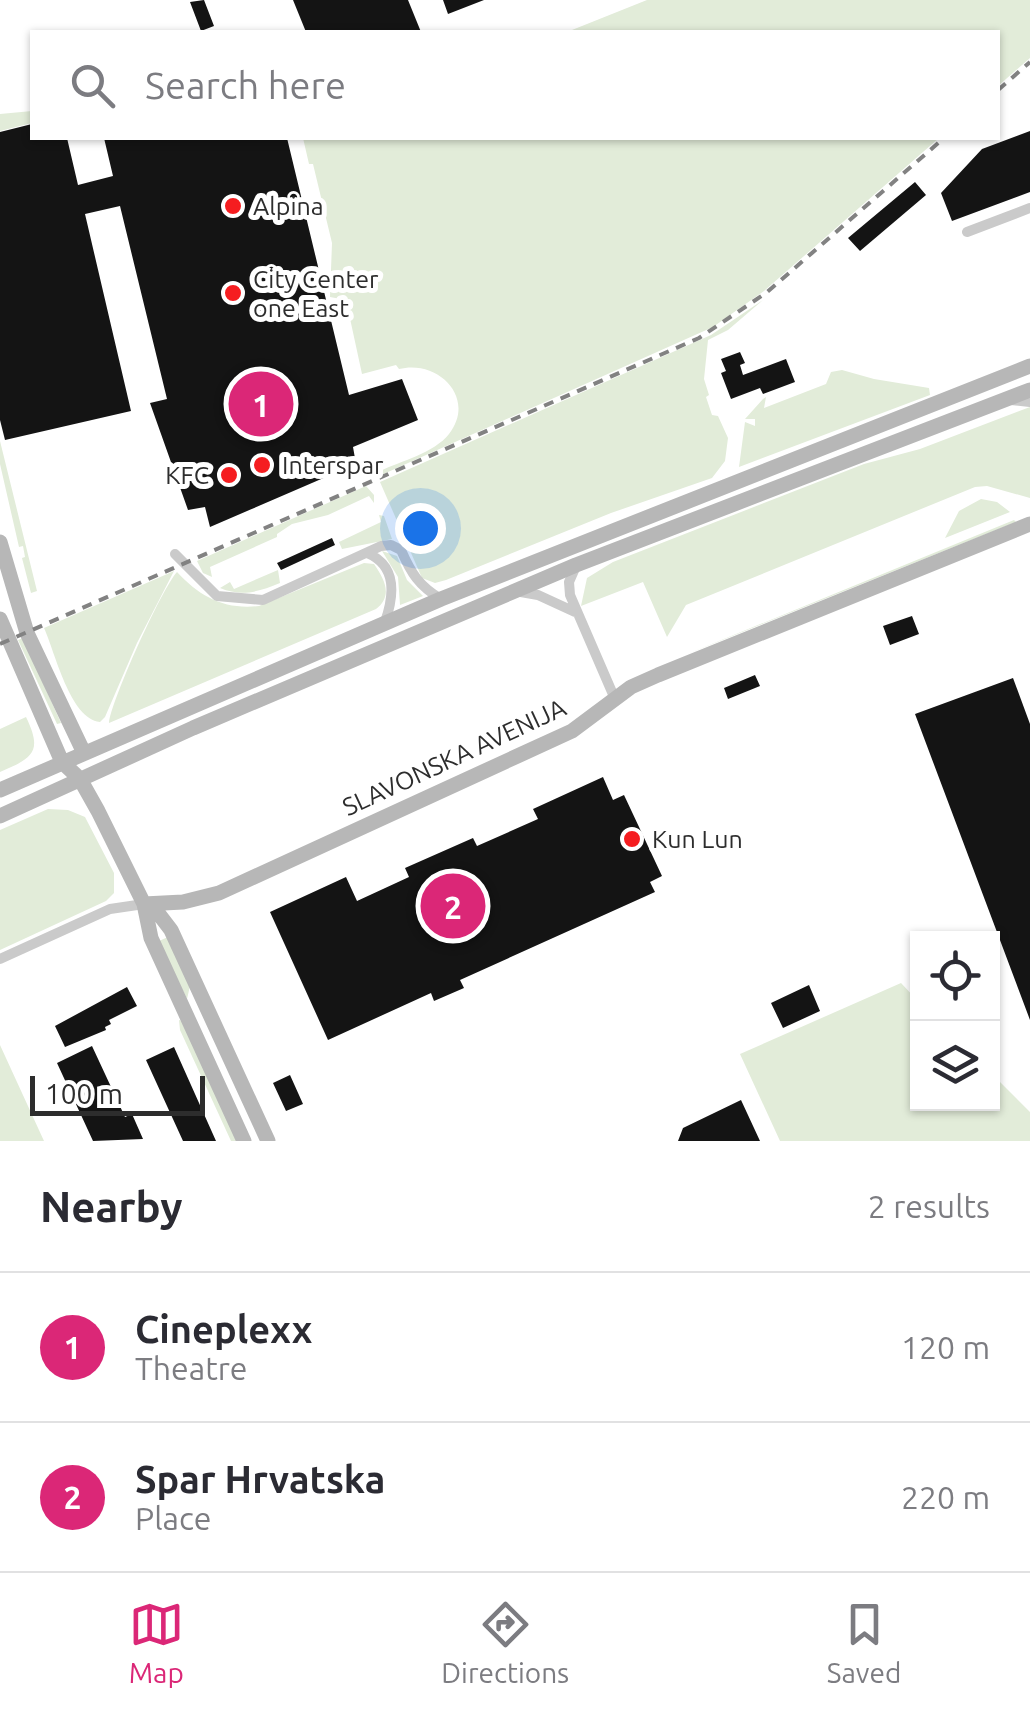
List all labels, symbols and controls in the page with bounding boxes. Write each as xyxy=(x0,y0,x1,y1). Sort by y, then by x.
search box xyxy=(30,30,1000,140)
icon: search xyxy=(65,58,120,113)
text: Search here xyxy=(145,64,346,106)
place label: Alpina xyxy=(253,192,324,220)
marker: Alpina xyxy=(222,195,244,217)
place label: City Center one East xyxy=(253,265,379,322)
marker: City Center one East xyxy=(222,282,244,304)
pin: 1 xyxy=(228,366,294,442)
place label: Interspar xyxy=(282,451,384,479)
marker: Interspar xyxy=(251,454,273,476)
place label: KFC xyxy=(165,461,209,489)
marker: KFC xyxy=(218,464,240,486)
your location xyxy=(395,503,446,554)
street label: SLAVONSKA AVENIJA xyxy=(338,693,570,821)
place label: Kun Lun xyxy=(652,825,743,853)
marker: Kun Lun xyxy=(621,828,643,850)
pin: 2 xyxy=(420,868,486,944)
map controls xyxy=(910,931,1000,1111)
button: locate xyxy=(910,931,1000,1021)
button: layers xyxy=(910,1021,1000,1111)
scale bar xyxy=(30,1071,205,1116)
text: 100 m xyxy=(45,1078,123,1109)
text: Nearby xyxy=(40,1183,183,1230)
text: 2 results xyxy=(868,1188,990,1224)
text: Cineplexx xyxy=(135,1308,312,1350)
text: 1 xyxy=(63,1329,82,1365)
text: 120 m xyxy=(901,1329,990,1365)
text: Theatre xyxy=(135,1350,248,1386)
text: Spar Hrvatska xyxy=(135,1458,386,1500)
text: 2 xyxy=(63,1479,82,1515)
text: 220 m xyxy=(901,1479,990,1515)
text: Place xyxy=(135,1500,211,1536)
tab: Map xyxy=(129,1597,184,1688)
tab: Directions xyxy=(441,1597,569,1688)
tab: Saved xyxy=(827,1597,901,1688)

